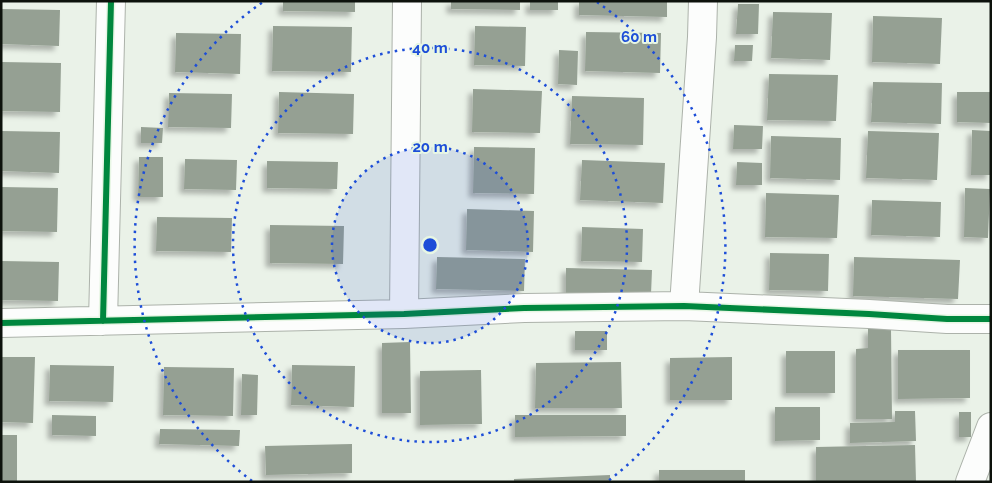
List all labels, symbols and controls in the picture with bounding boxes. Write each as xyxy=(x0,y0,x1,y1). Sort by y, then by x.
text: 60 m xyxy=(621,28,657,46)
text: 40 m xyxy=(412,39,448,57)
text: 20 m xyxy=(412,138,448,156)
centre of rings xyxy=(421,236,439,254)

